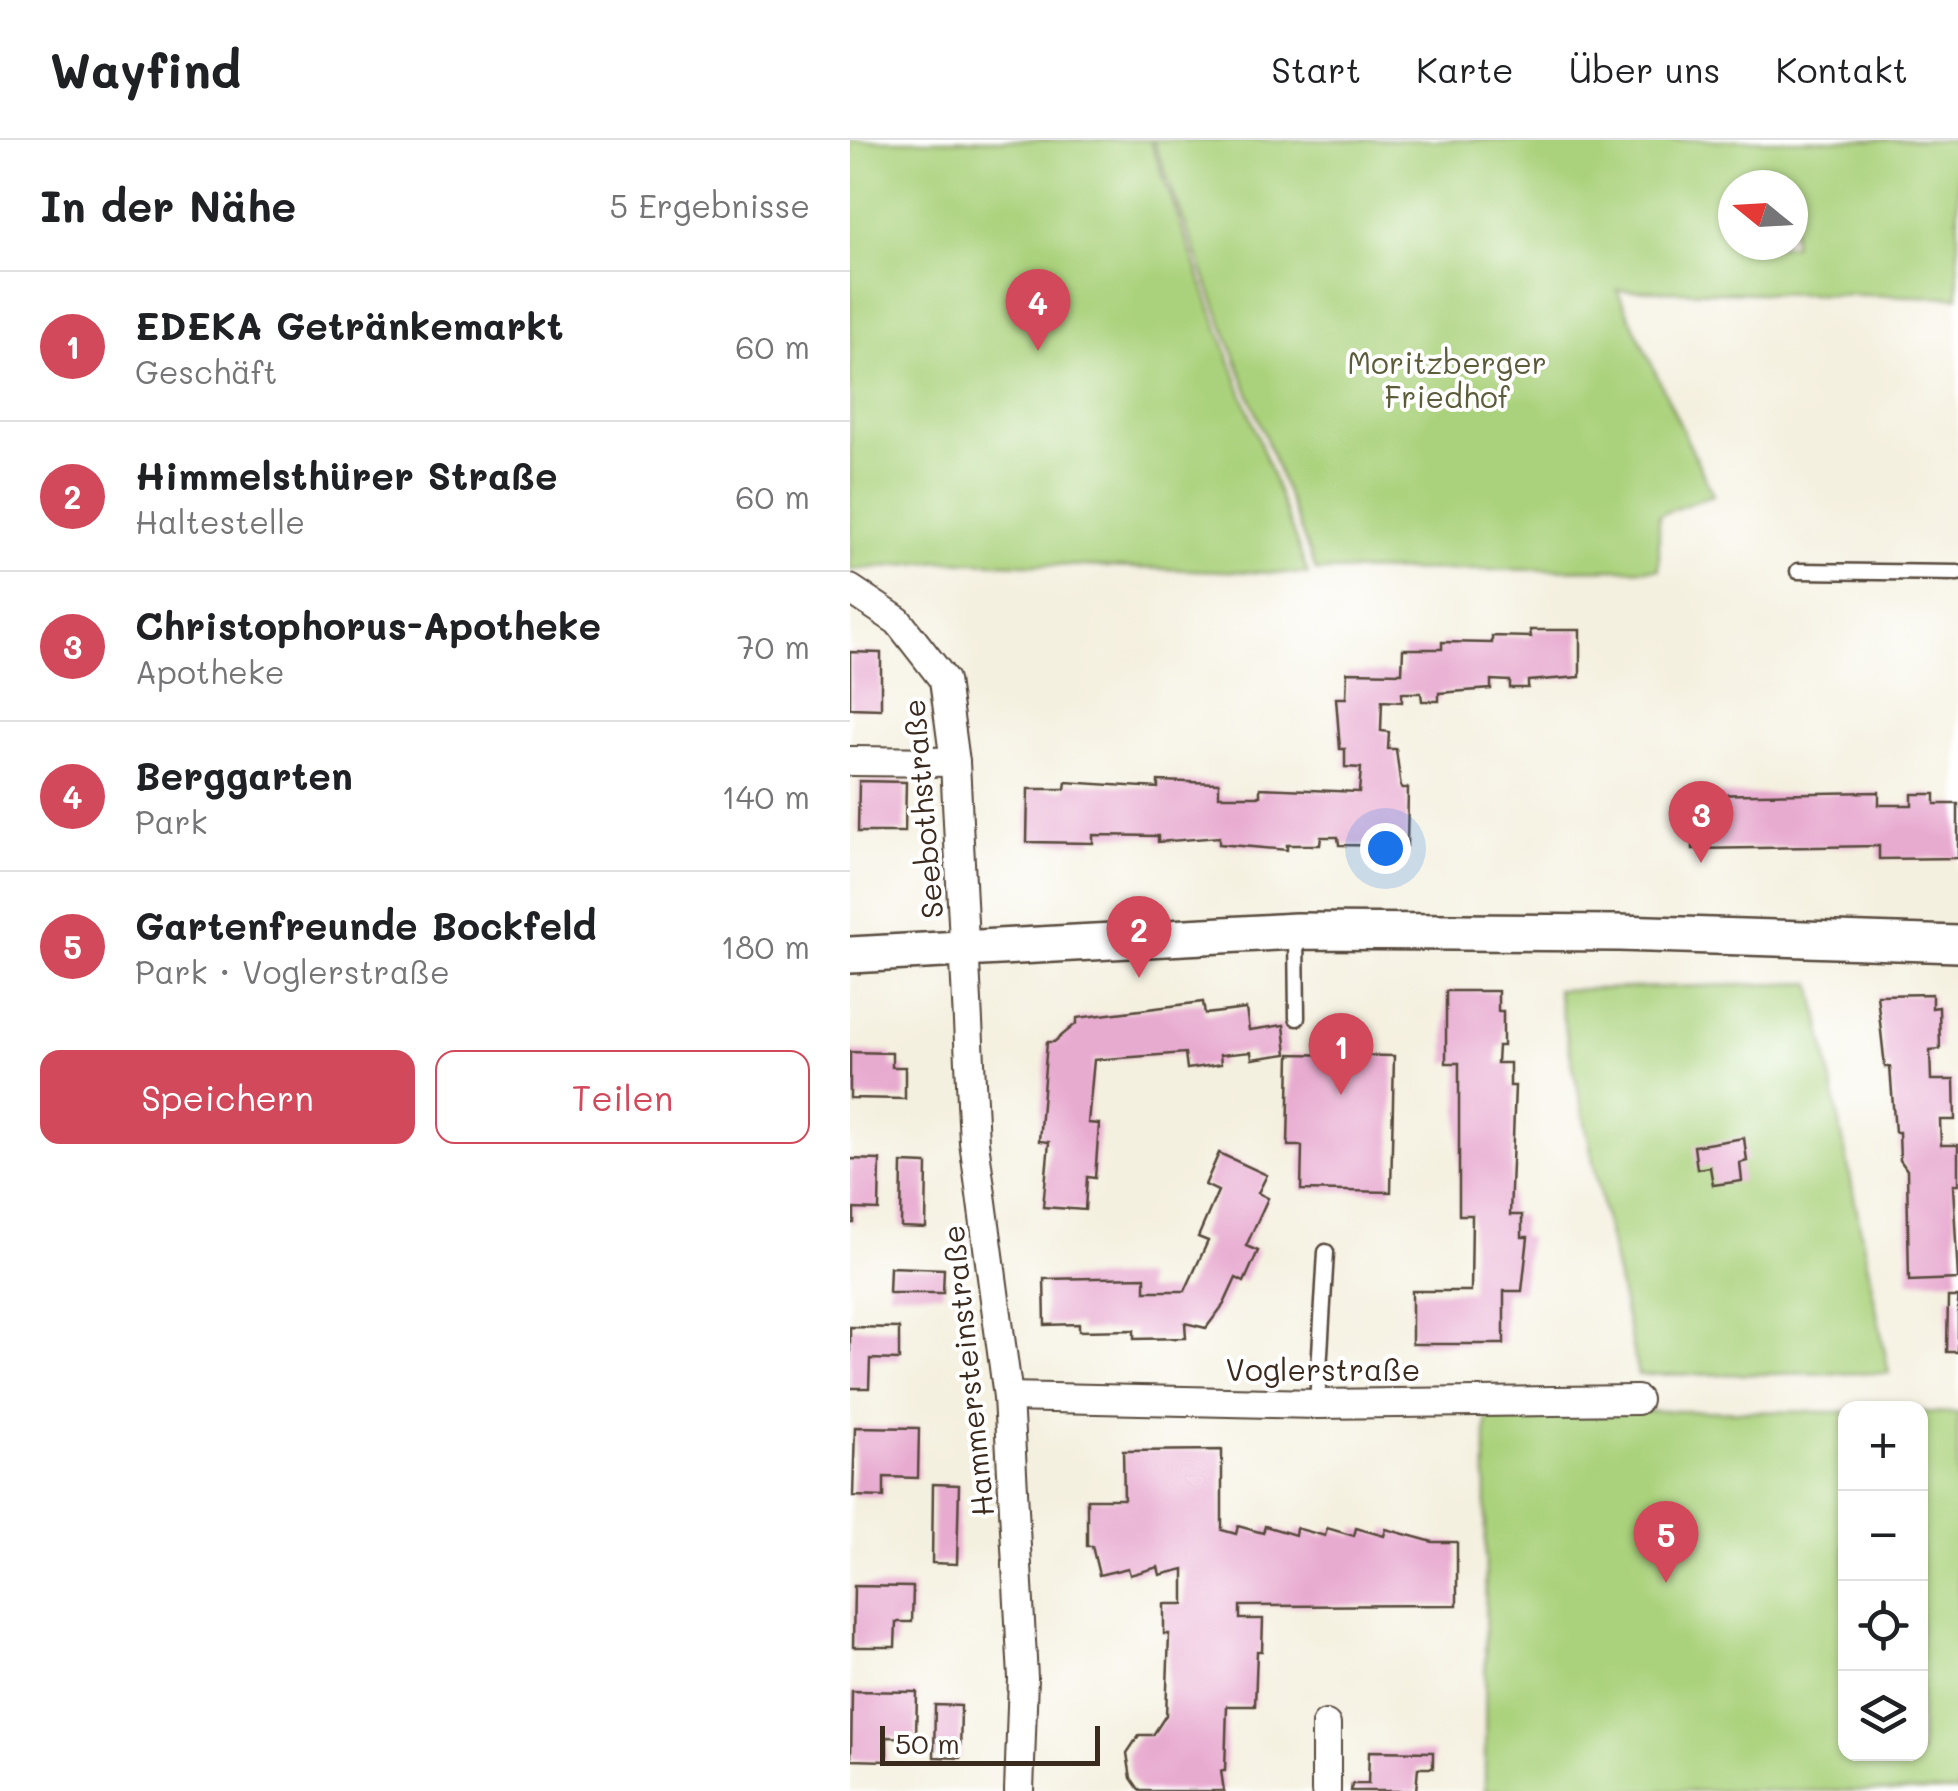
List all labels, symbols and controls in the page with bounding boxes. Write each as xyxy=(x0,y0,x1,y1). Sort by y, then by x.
text: Wayfind xyxy=(50,38,241,100)
text: Start xyxy=(1271,46,1361,92)
text: Karte xyxy=(1416,46,1514,92)
text: Über uns xyxy=(1569,46,1720,92)
text: Kontakt xyxy=(1775,46,1908,92)
north arrow xyxy=(1718,170,1808,260)
text: In der Nähe xyxy=(40,178,296,233)
text: 5 Ergebnisse xyxy=(610,184,810,226)
pin: 4 xyxy=(1006,268,1070,351)
text: EDEKA Getränkemarkt xyxy=(135,300,564,350)
text: 1 xyxy=(65,325,80,367)
text: 60 m xyxy=(735,325,810,367)
park label: Moritzberger Friedhof xyxy=(1347,342,1547,416)
text: Geschäft xyxy=(135,350,277,392)
text: Himmelsthürer Straße xyxy=(135,450,558,500)
text: 2 xyxy=(64,475,81,517)
text: 60 m xyxy=(735,475,810,517)
text: Haltestelle xyxy=(135,500,305,542)
text: Christophorus-Apotheke xyxy=(135,600,601,650)
text: 3 xyxy=(63,625,82,667)
text: 70 m xyxy=(737,625,810,667)
text: Apotheke xyxy=(135,650,285,692)
street label: Seebothstraße xyxy=(892,698,952,920)
text: Berggarten xyxy=(135,750,353,800)
text: 4 xyxy=(62,775,83,817)
text: 140 m xyxy=(721,775,810,817)
pin: 3 xyxy=(1668,780,1734,863)
text: Park xyxy=(135,800,208,842)
your location xyxy=(1360,823,1411,874)
pin: 2 xyxy=(1106,896,1172,978)
text: Gartenfreunde Bockfeld xyxy=(135,900,597,950)
text: 5 xyxy=(63,925,82,967)
text: 180 m xyxy=(721,925,810,967)
text: Park · Voglerstraße xyxy=(135,950,450,992)
pin: 1 xyxy=(1308,1012,1374,1095)
button: Speichern xyxy=(40,1050,415,1144)
button: Teilen xyxy=(435,1050,810,1144)
street label: Hammersteinstraße xyxy=(932,1223,1002,1519)
street label: Voglerstraße xyxy=(1226,1349,1420,1389)
map controls xyxy=(1838,1401,1928,1761)
button: + xyxy=(1838,1401,1928,1491)
button: − xyxy=(1838,1491,1928,1581)
pin: 5 xyxy=(1634,1500,1698,1583)
button: locate xyxy=(1838,1581,1928,1671)
button: layers xyxy=(1838,1671,1928,1761)
scale bar xyxy=(880,1721,1100,1766)
text: 50 m xyxy=(895,1725,960,1761)

